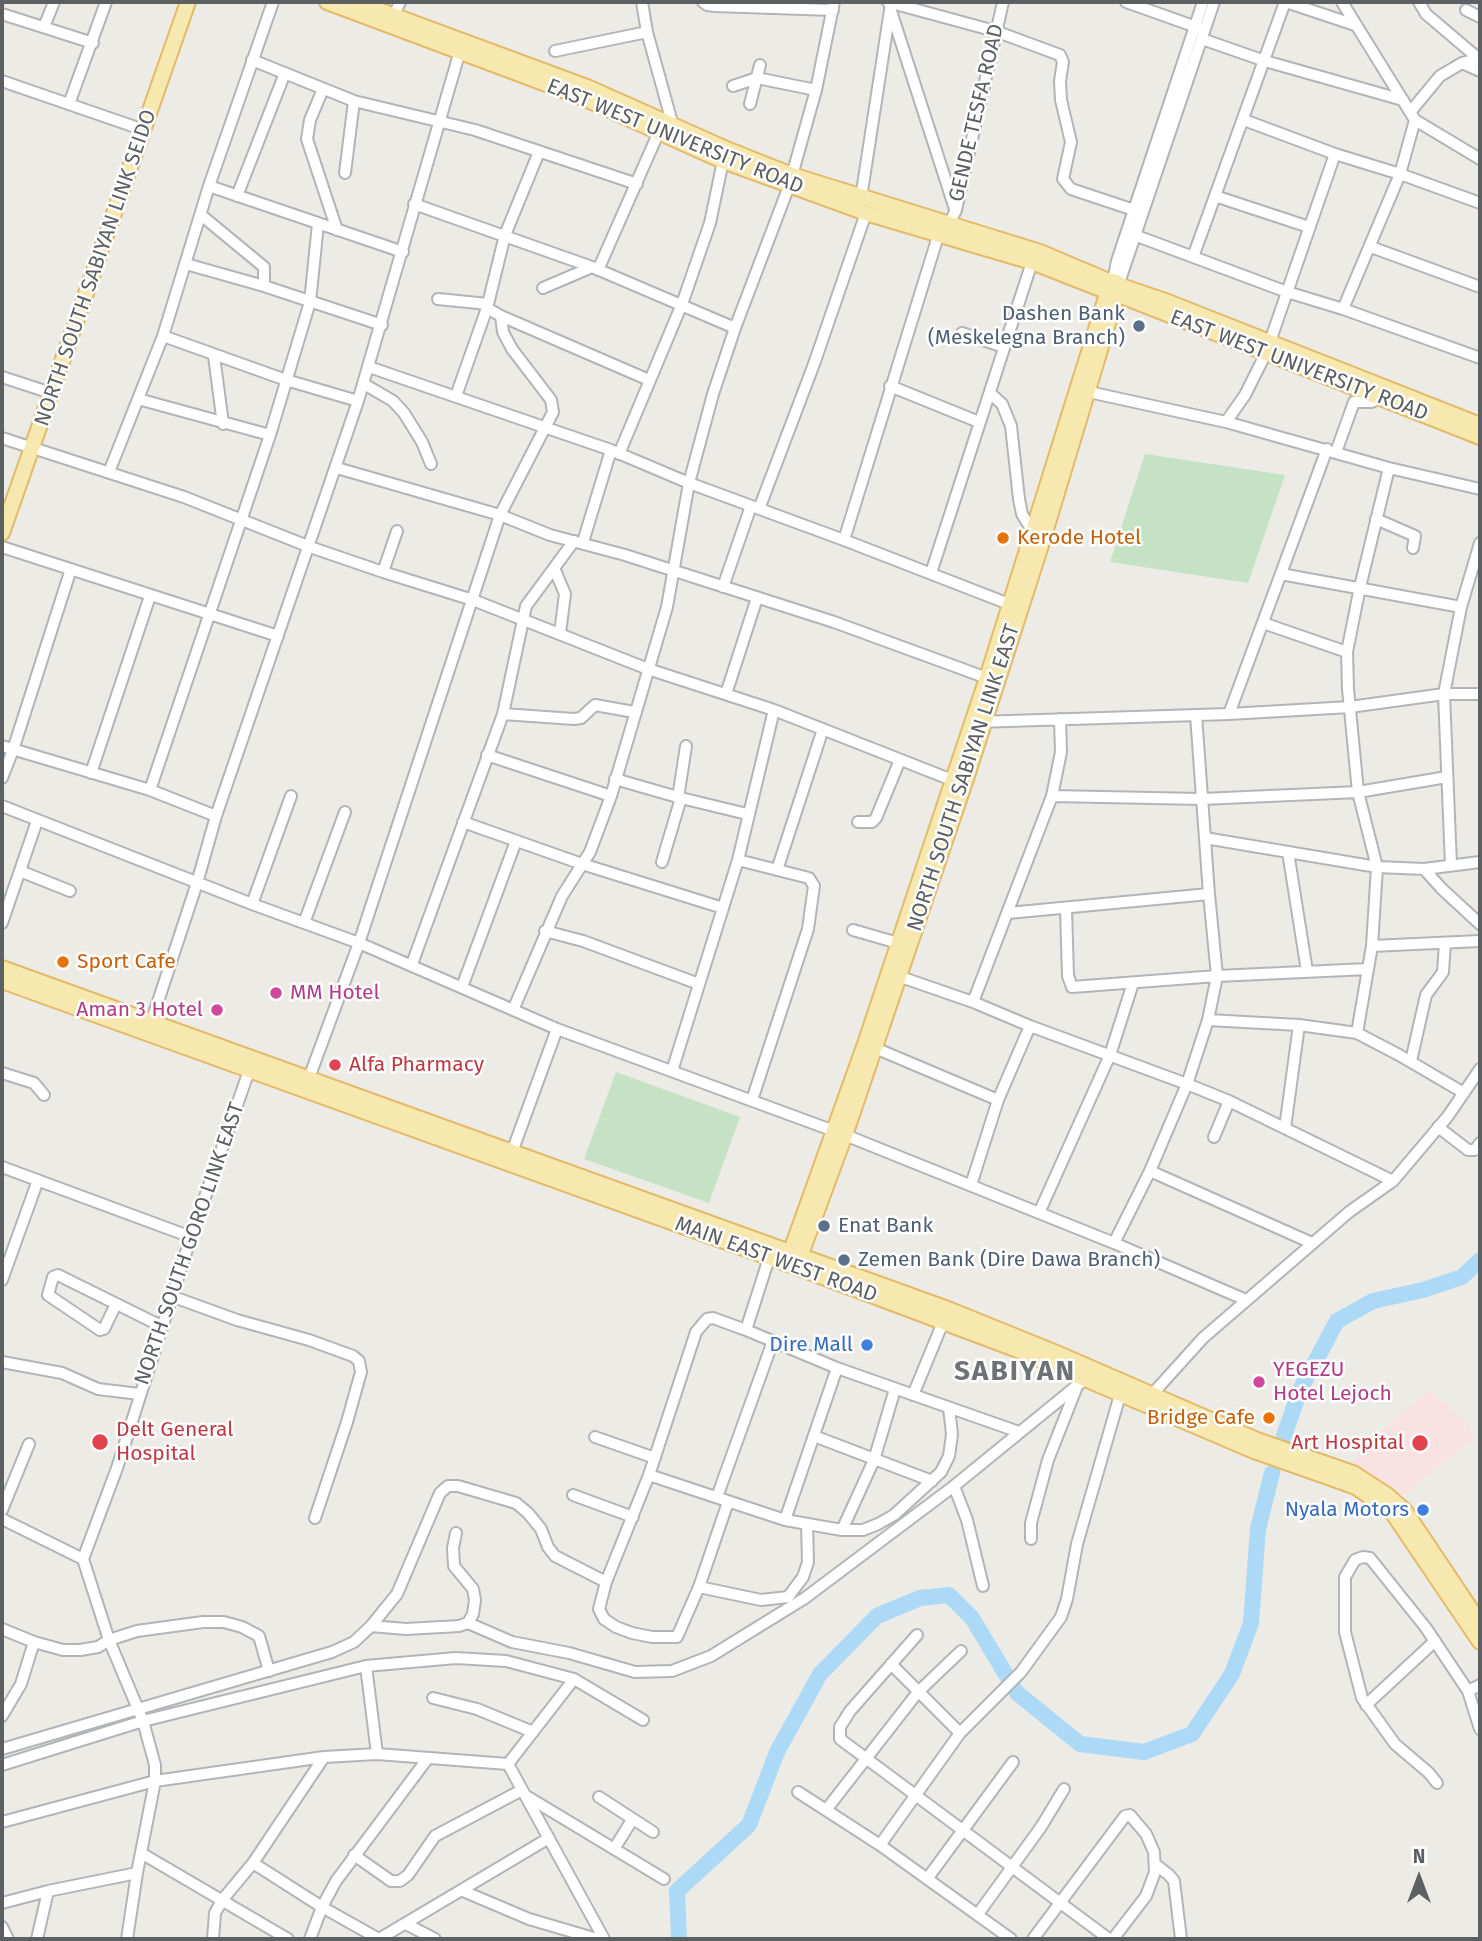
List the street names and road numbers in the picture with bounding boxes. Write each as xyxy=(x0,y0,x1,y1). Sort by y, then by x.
street label: GENDE TESFA ROAD xyxy=(944,22,1010,204)
street label: EAST WEST UNIVERSITY ROAD xyxy=(543,74,807,200)
street label: NORTH SOUTH SABIYAN LINK SEIDO xyxy=(30,106,162,430)
street label: EAST WEST UNIVERSITY ROAD xyxy=(1166,305,1432,427)
street label: NORTH SOUTH SABIYAN LINK EAST xyxy=(902,621,1026,935)
street label: NORTH SOUTH GORO LINK EAST xyxy=(130,1100,250,1388)
street label: MAIN EAST WEST ROAD xyxy=(671,1212,881,1308)

